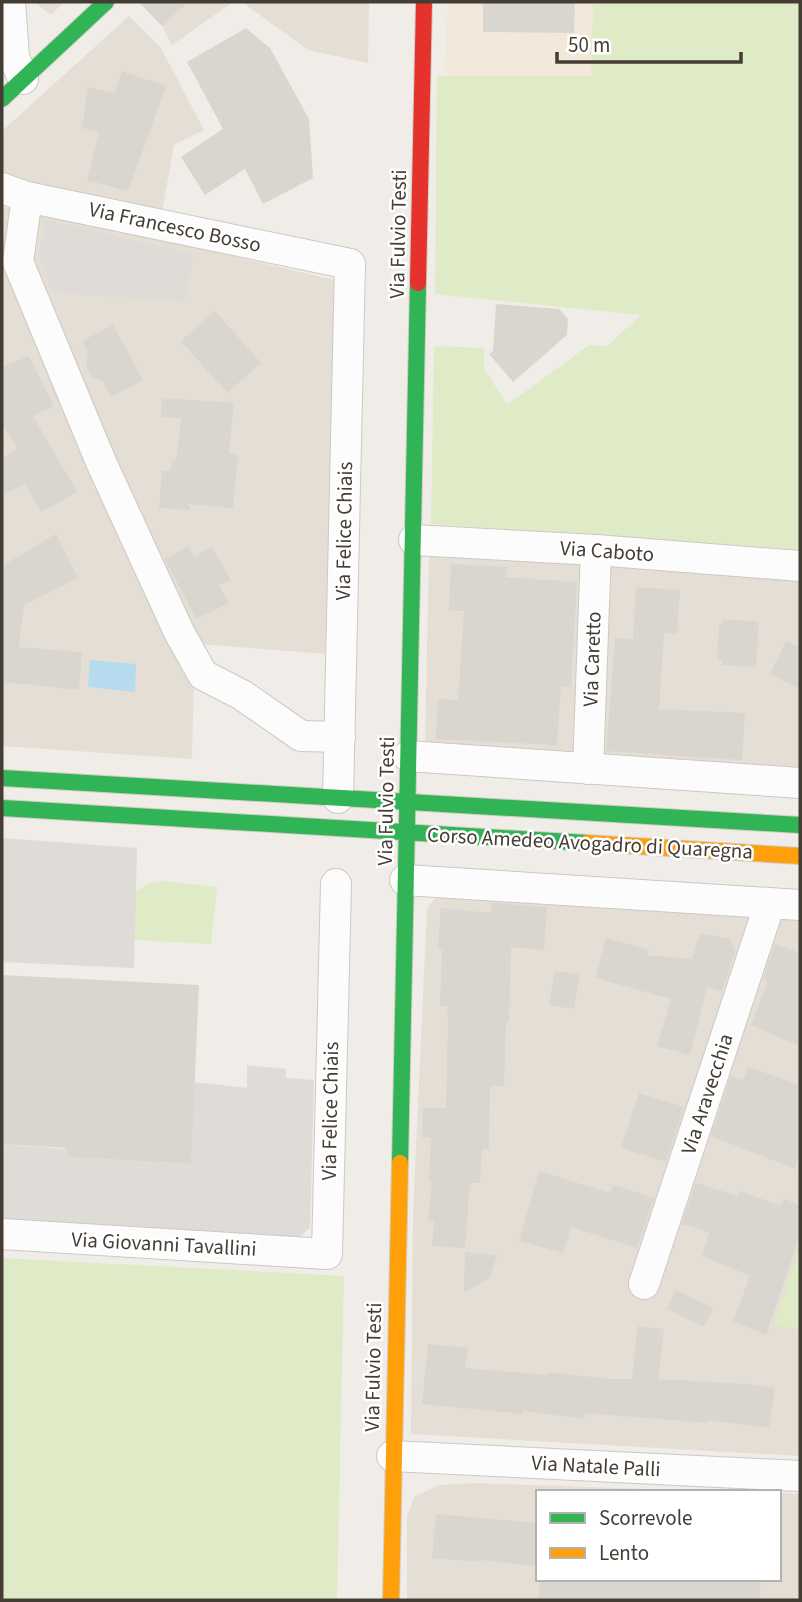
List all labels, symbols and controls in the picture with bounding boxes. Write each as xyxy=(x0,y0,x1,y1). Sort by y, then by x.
scale bar xyxy=(557,21,741,65)
text: 50 m xyxy=(568,30,610,60)
street label: Via Fulvio Testi xyxy=(382,169,414,299)
street label: Via Francesco Bosso xyxy=(86,194,264,260)
street label: Via Felice Chiais xyxy=(328,461,360,601)
street label: Via Caboto xyxy=(559,533,655,569)
street label: Via Caretto xyxy=(575,611,609,707)
street label: Via Fulvio Testi xyxy=(370,736,402,866)
street label: Corso Amedeo Avogadro di Quaregna xyxy=(426,819,754,867)
street label: Via Aravecchia xyxy=(673,1030,741,1158)
street label: Via Felice Chiais xyxy=(314,1041,346,1181)
street label: Via Giovanni Tavallini xyxy=(71,1224,257,1264)
street label: Via Fulvio Testi xyxy=(357,1302,389,1432)
street label: Via Natale Palli xyxy=(531,1448,661,1484)
legend xyxy=(536,1490,781,1581)
text: Scorrevole xyxy=(599,1503,693,1533)
text: Lento xyxy=(599,1538,649,1568)

